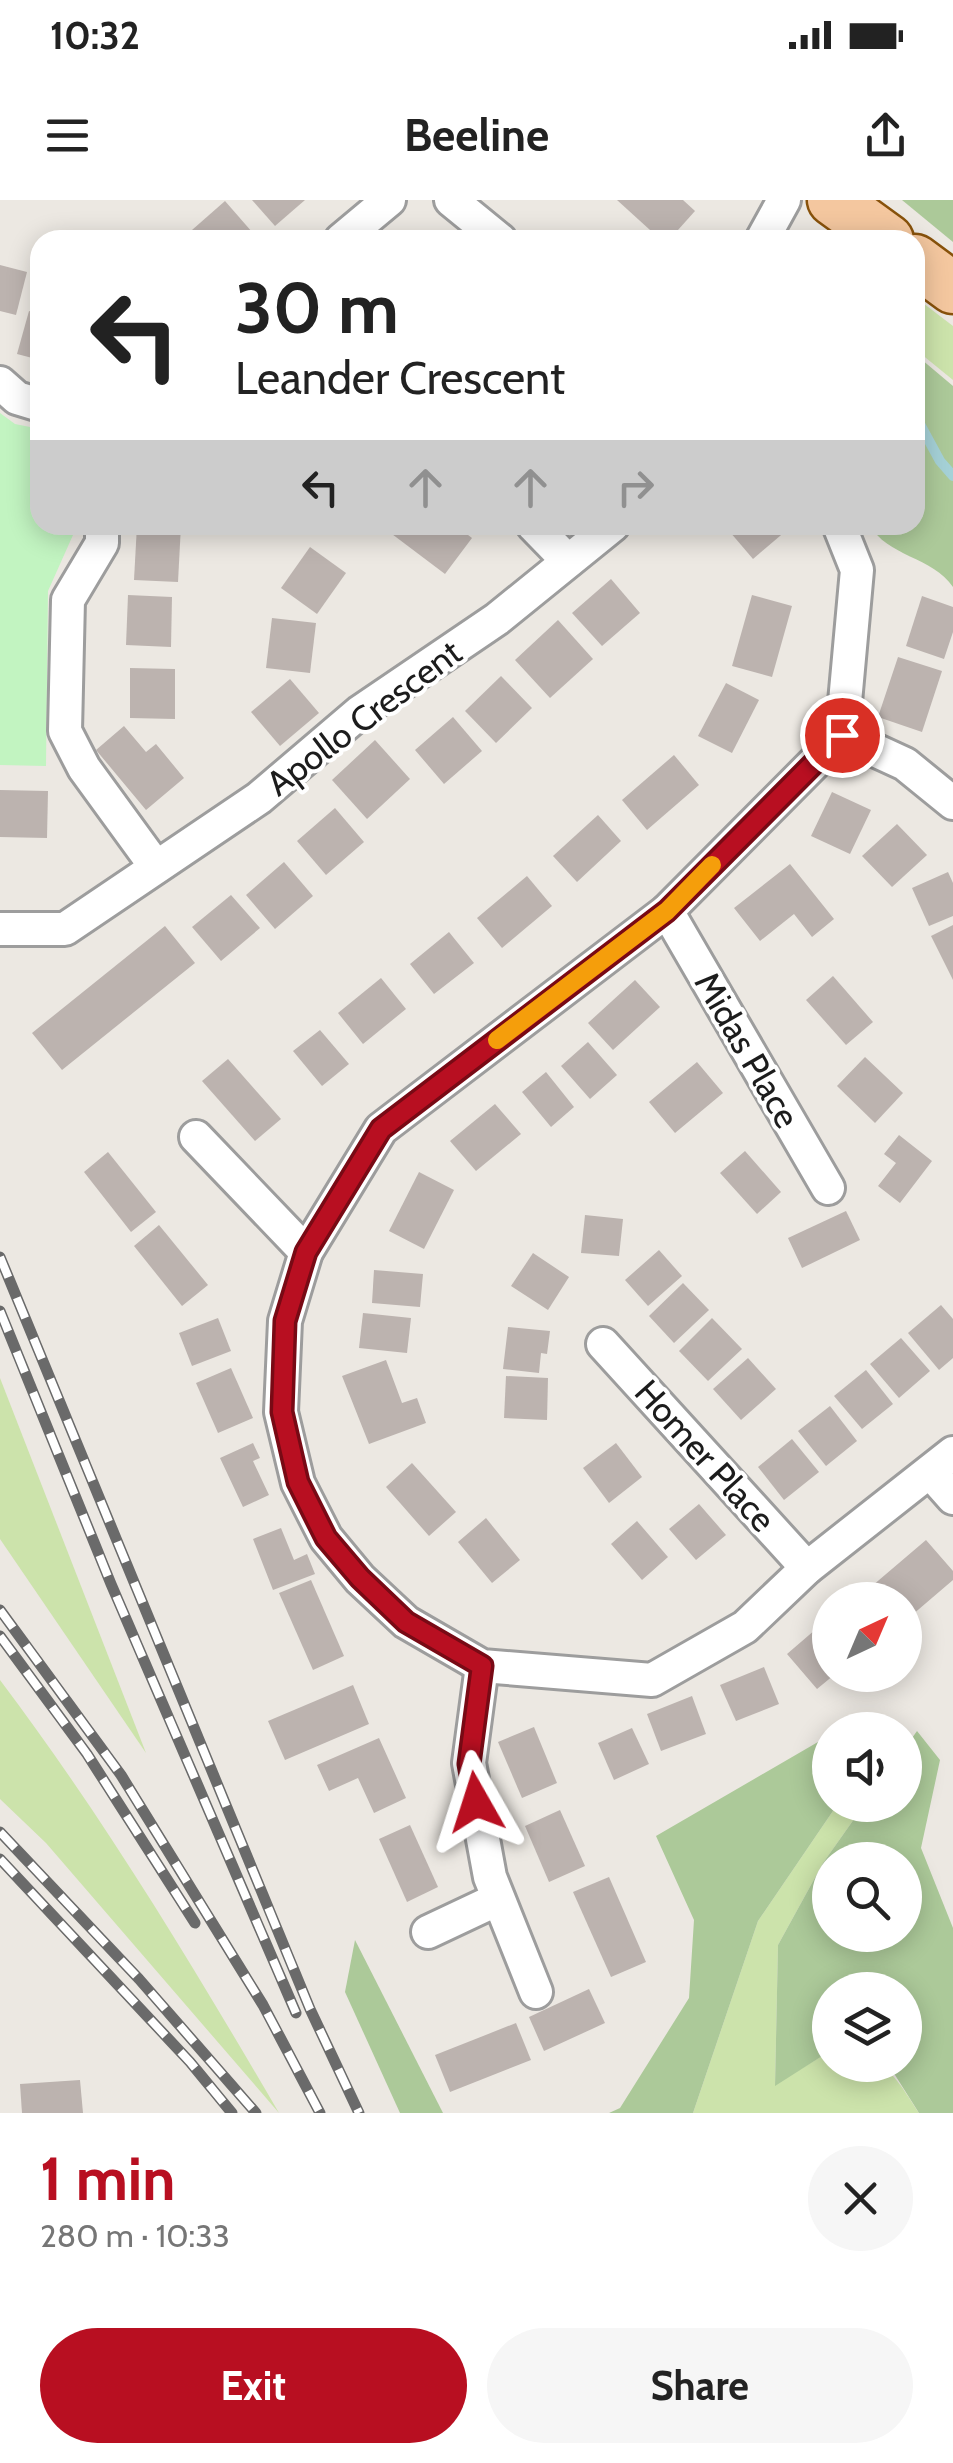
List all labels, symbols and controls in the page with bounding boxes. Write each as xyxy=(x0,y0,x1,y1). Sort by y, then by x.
text: 10:32 xyxy=(50,12,140,59)
icon: menu xyxy=(40,108,95,163)
text: Beeline xyxy=(404,108,549,162)
icon: share xyxy=(858,108,913,163)
text: 30 m xyxy=(235,265,399,351)
icon: left xyxy=(70,270,200,400)
text: Leander Crescent xyxy=(235,351,565,405)
icon: left xyxy=(293,460,348,515)
icon: ahead xyxy=(398,460,453,515)
icon: ahead xyxy=(503,460,558,515)
icon: right xyxy=(608,460,663,515)
street label: Apollo Crescent xyxy=(258,630,470,805)
pin xyxy=(800,693,885,778)
icon: arrive xyxy=(815,708,870,763)
street label: Midas Place xyxy=(686,964,809,1135)
street label: Homer Place xyxy=(626,1371,785,1540)
north arrow xyxy=(812,1582,922,1692)
map controls xyxy=(812,1582,922,2082)
button: sound xyxy=(812,1712,922,1822)
position arrow xyxy=(424,1750,528,1854)
button: search xyxy=(812,1842,922,1952)
button: layers xyxy=(812,1972,922,2082)
text: 1 min xyxy=(40,2142,175,2215)
button: close xyxy=(808,2146,913,2251)
text: 280 m · 10:33 xyxy=(40,2216,230,2255)
button: Exit xyxy=(40,2328,467,2443)
button: Share xyxy=(487,2328,913,2443)

